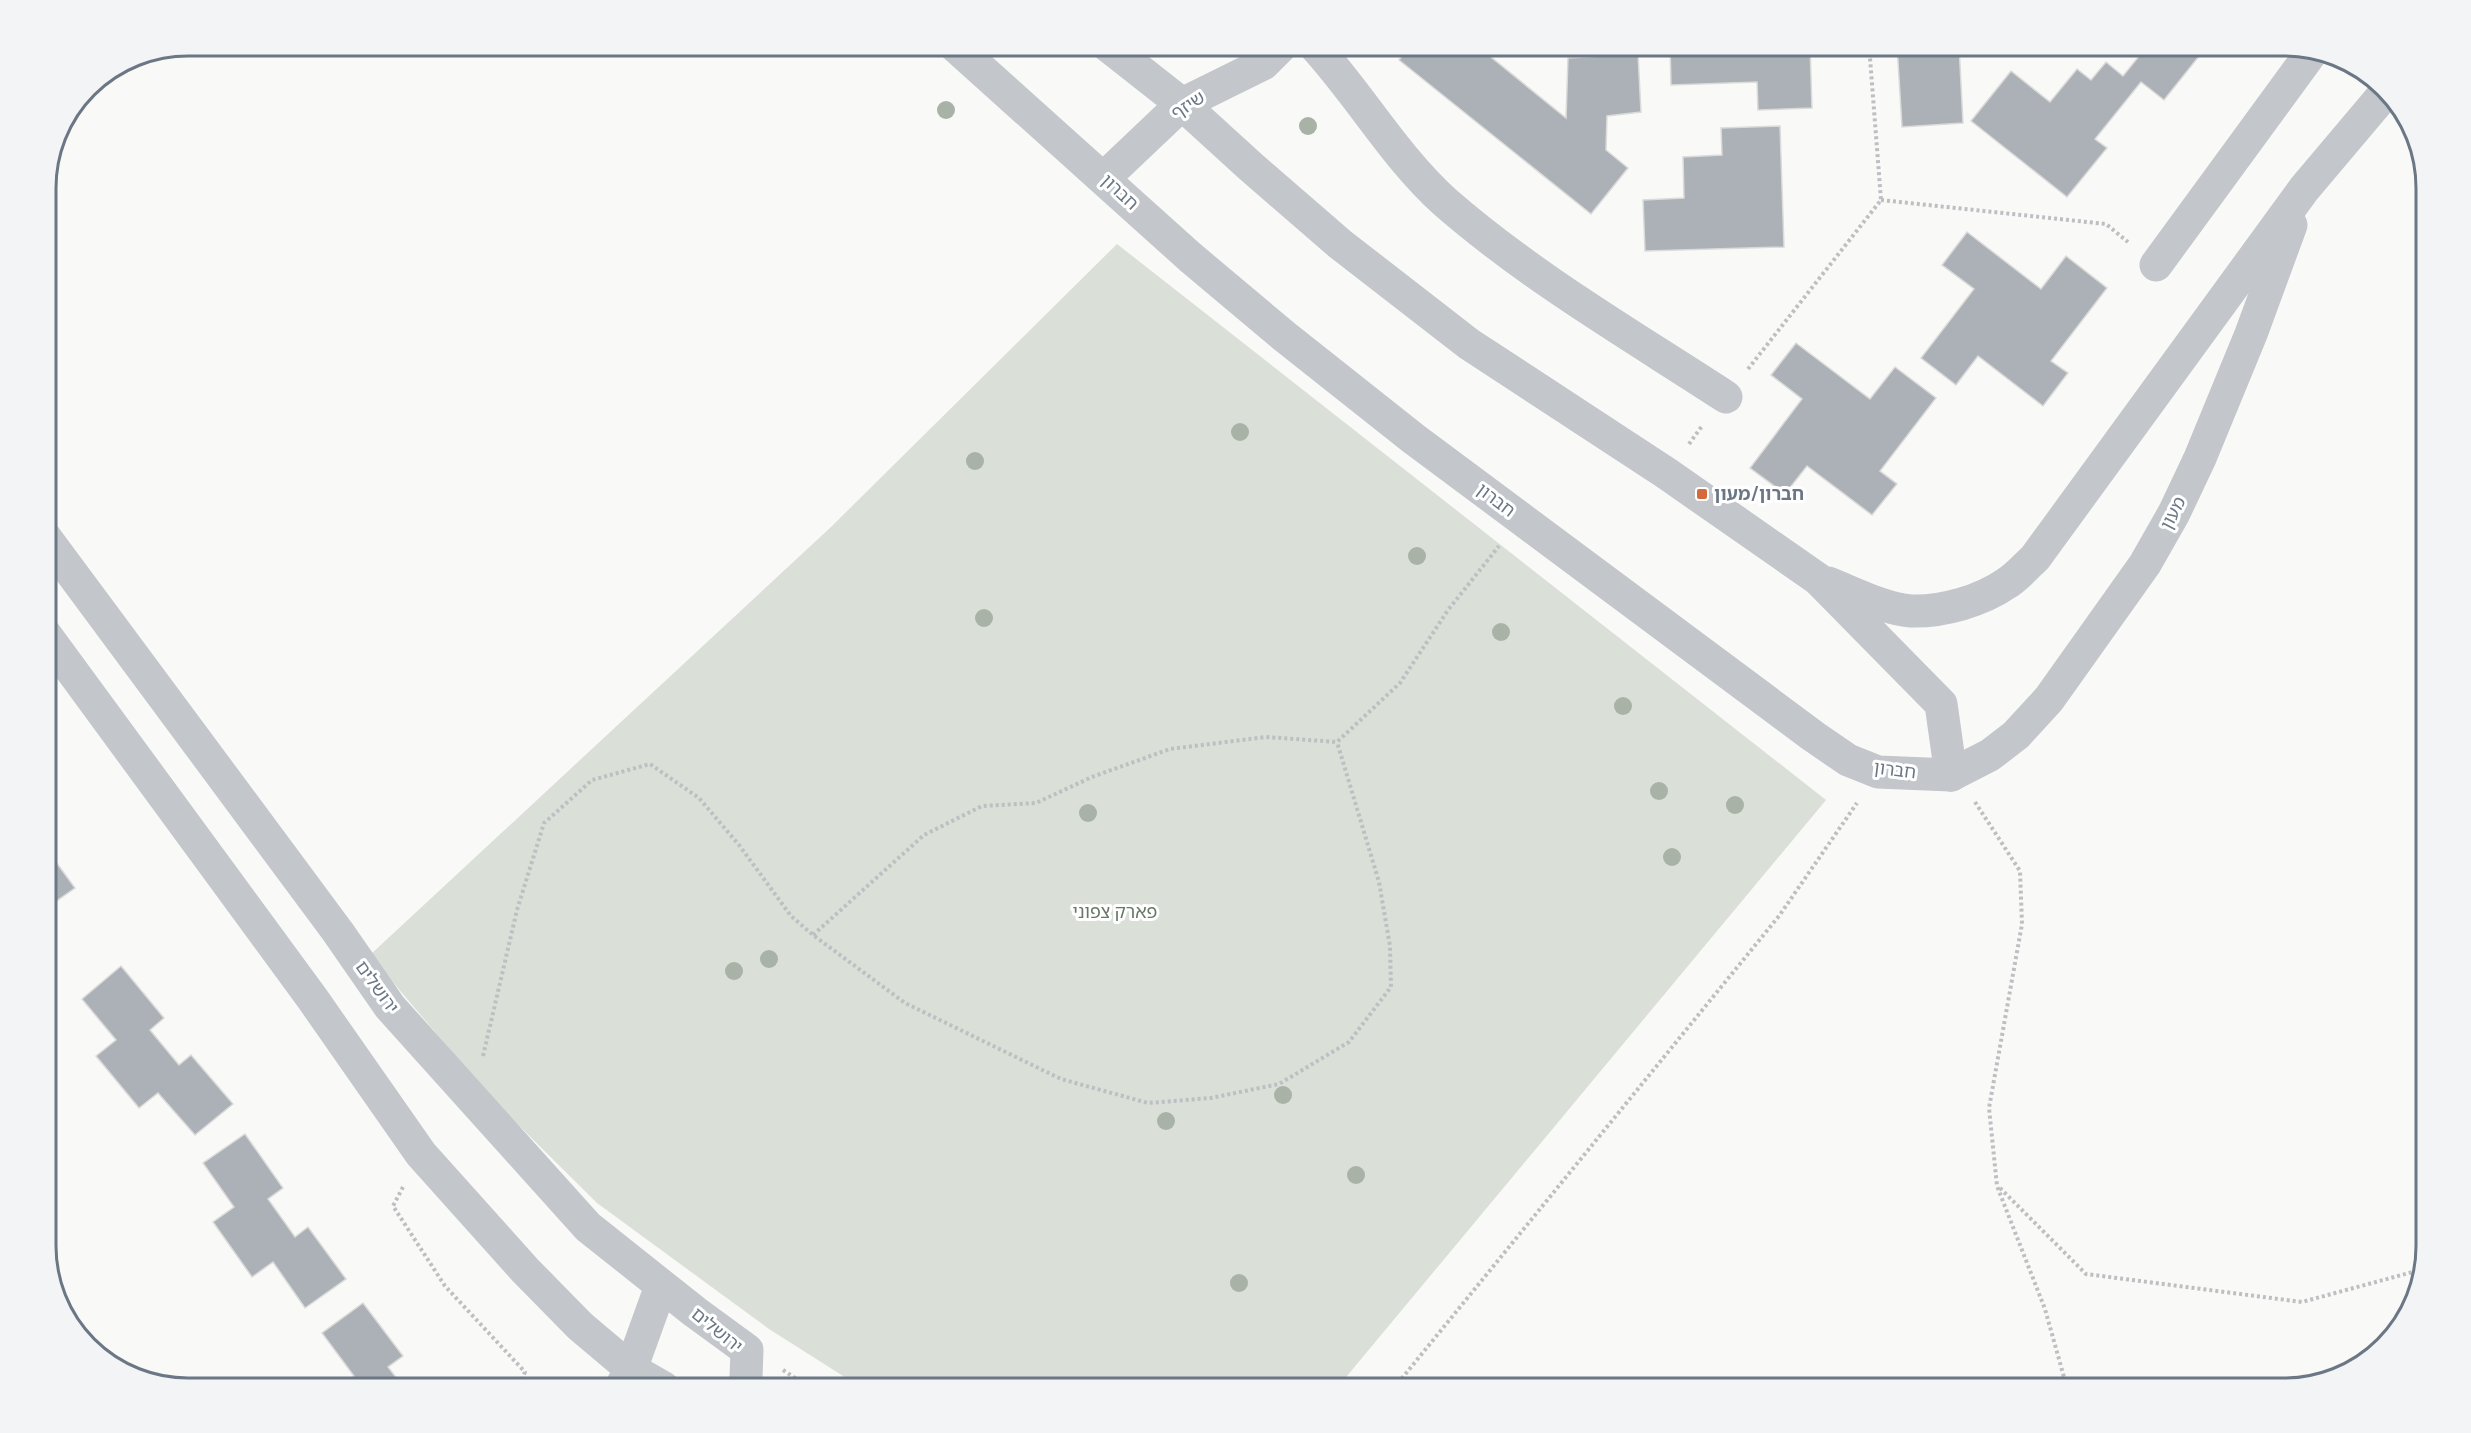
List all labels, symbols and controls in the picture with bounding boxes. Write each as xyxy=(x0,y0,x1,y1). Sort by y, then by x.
street label: שיזף xyxy=(1167,86,1209,124)
street label: חברון xyxy=(1097,169,1143,215)
street label: חברון xyxy=(1472,478,1520,522)
place label: חברון/מעון xyxy=(1714,483,1804,505)
marker: חברון/מעון xyxy=(1695,487,1709,501)
street label: מעון xyxy=(2156,493,2191,533)
street label: חברון xyxy=(1873,756,1917,784)
park label: פארק צפוני xyxy=(1073,901,1157,923)
street label: ירושלים xyxy=(351,957,403,1017)
street label: ירושלים xyxy=(687,1303,747,1357)

